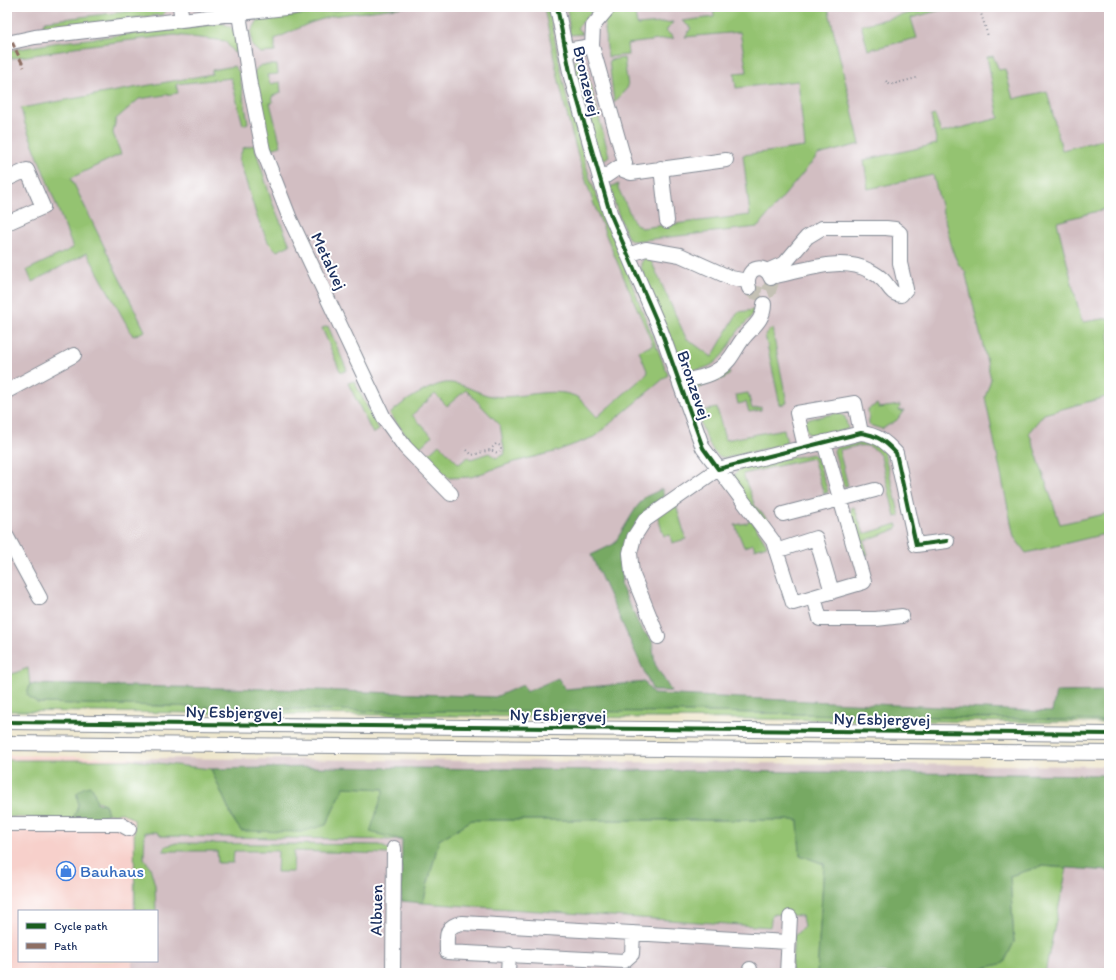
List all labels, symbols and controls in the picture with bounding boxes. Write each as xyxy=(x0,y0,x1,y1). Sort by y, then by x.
street label: Bronzevej xyxy=(569,44,605,118)
street label: Metalvej xyxy=(307,229,351,293)
street label: Bronzevej xyxy=(673,348,715,422)
street label: Ny Esbjergvej xyxy=(185,701,283,723)
street label: Ny Esbjergvej xyxy=(509,704,607,726)
street label: Ny Esbjergvej xyxy=(833,708,931,730)
shop icon: Bauhaus xyxy=(55,860,77,882)
place label: Bauhaus xyxy=(80,861,144,881)
street label: Albuen xyxy=(366,884,386,936)
legend xyxy=(18,910,158,962)
text: Cycle path xyxy=(54,919,108,933)
text: Path xyxy=(54,939,77,953)

